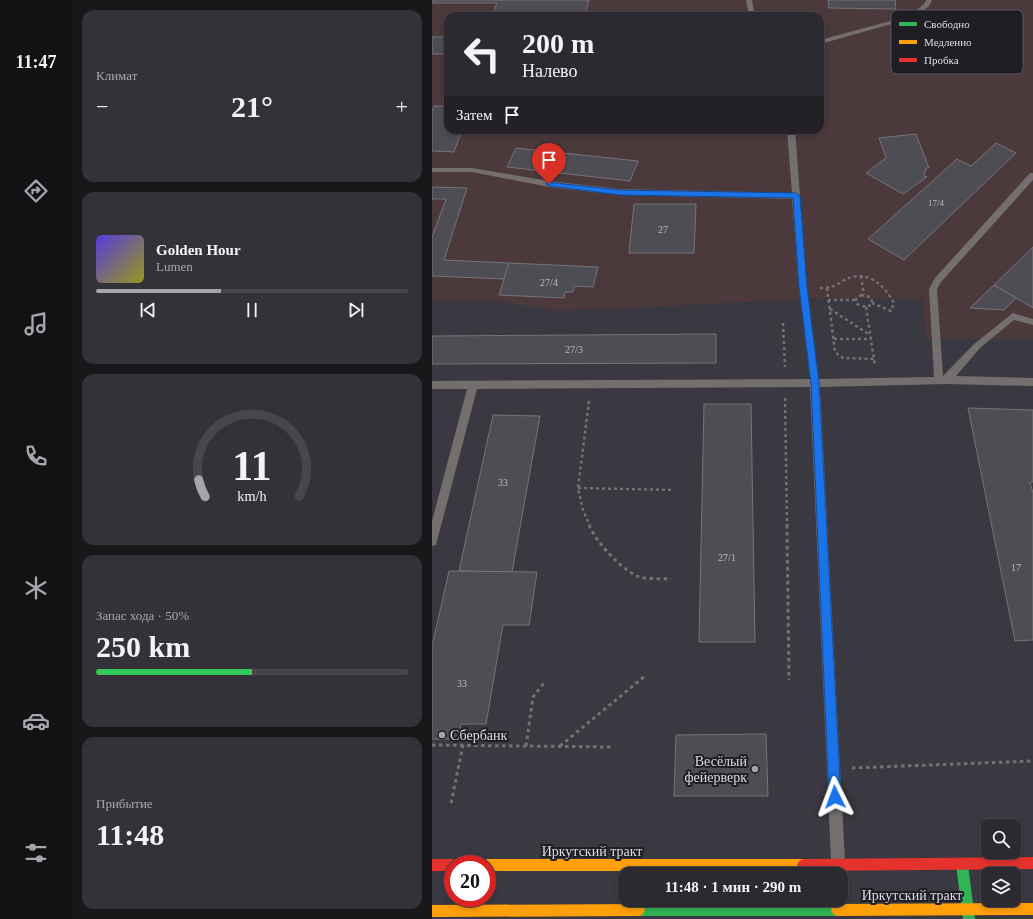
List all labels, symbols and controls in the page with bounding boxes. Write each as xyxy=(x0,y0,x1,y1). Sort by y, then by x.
legend xyxy=(891,10,1023,74)
text: Свободно xyxy=(924,18,970,30)
icon: left xyxy=(456,28,508,80)
text: 200 m xyxy=(522,28,594,59)
text: Медленно xyxy=(924,36,972,48)
text: 11:47 xyxy=(15,52,57,72)
text: Пробка xyxy=(924,54,959,66)
text: Налево xyxy=(522,61,578,81)
text: Климат xyxy=(96,68,137,83)
text: 21° xyxy=(231,90,273,123)
text: − xyxy=(96,94,108,119)
text: + xyxy=(396,94,408,119)
icon: arrive xyxy=(501,104,523,126)
text: Затем xyxy=(456,107,493,123)
pin xyxy=(532,143,566,184)
icon: arrive xyxy=(538,149,560,171)
icon: directions xyxy=(22,177,50,205)
house number: 17/4 xyxy=(928,198,944,208)
house number: 27 xyxy=(658,224,668,235)
text: Golden Hour xyxy=(156,242,241,258)
text: Lumen xyxy=(156,259,193,274)
house number: 27/4 xyxy=(540,277,558,288)
icon: previous xyxy=(137,299,159,321)
icon: pause xyxy=(241,299,263,321)
icon: next xyxy=(345,299,367,321)
icon: music xyxy=(22,310,50,338)
house number: 27/3 xyxy=(565,344,583,355)
icon: phone xyxy=(22,442,50,470)
text: 11 xyxy=(232,443,272,489)
house number: 33 xyxy=(498,477,508,488)
text: km/h xyxy=(237,488,267,504)
house number: 27/1 xyxy=(718,552,736,563)
house number: 17 xyxy=(1011,562,1021,573)
icon: climate xyxy=(22,574,50,602)
text: Запас хода · 50% xyxy=(96,608,189,623)
text: 250 km xyxy=(96,630,190,663)
house number: 33 xyxy=(457,678,467,689)
icon: car xyxy=(22,707,50,735)
place label: Сбербанк xyxy=(450,728,507,743)
marker: Сбербанк xyxy=(437,730,447,740)
place label: Весёлый фейерверк xyxy=(684,754,748,785)
marker: Весёлый фейерверк xyxy=(750,764,760,774)
position arrow xyxy=(814,776,856,818)
text: Прибытие xyxy=(96,796,153,811)
text: 11:48 xyxy=(96,818,164,851)
map controls xyxy=(981,819,1021,907)
button: search xyxy=(981,819,1021,859)
icon: filters xyxy=(22,839,50,867)
street label: Иркутский тракт xyxy=(542,844,642,859)
speed limit sign: 20 xyxy=(444,855,496,907)
button: layers xyxy=(981,867,1021,907)
text: 11:48 · 1 мин · 290 m xyxy=(665,879,801,895)
street label: Иркутский тракт xyxy=(862,888,962,903)

